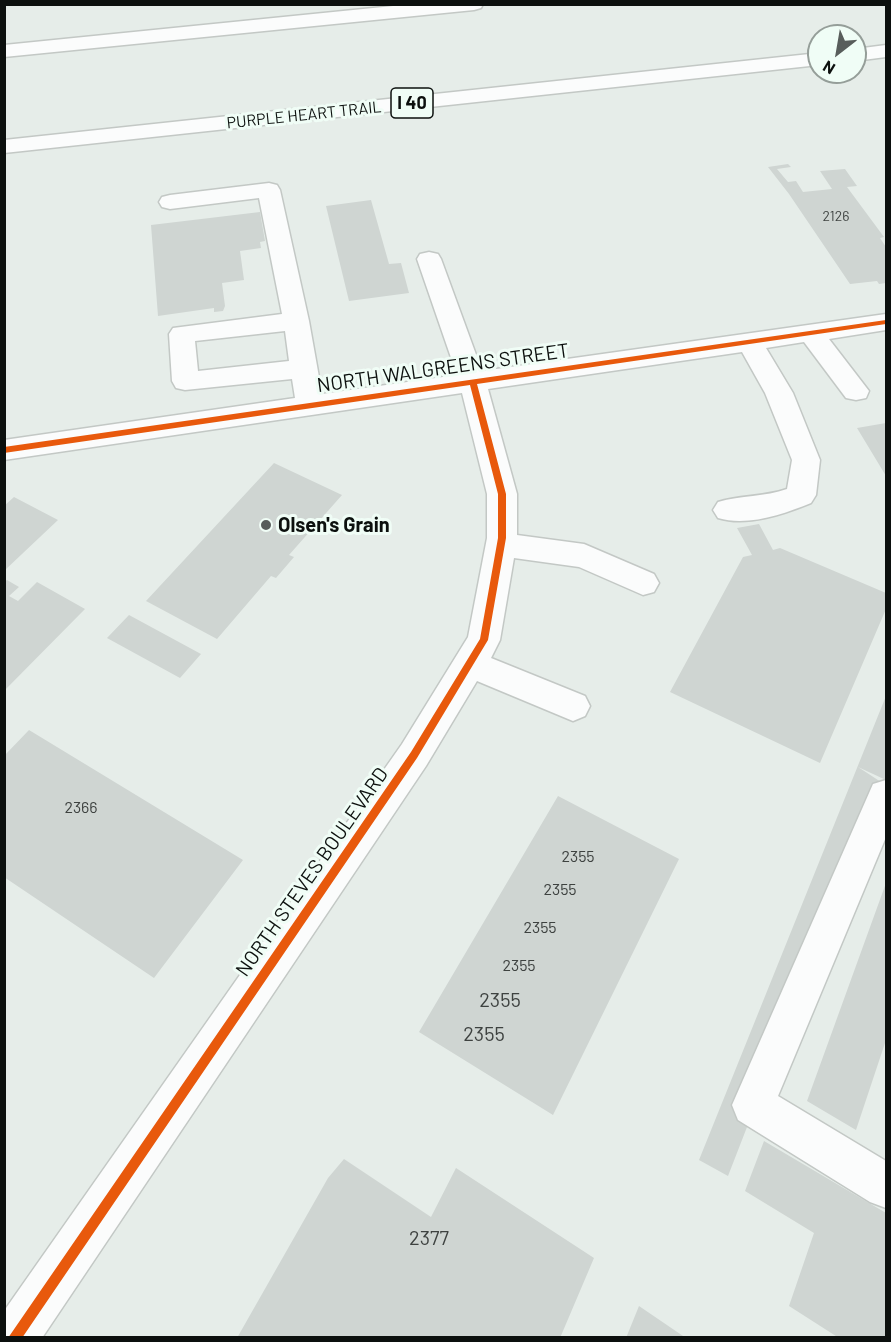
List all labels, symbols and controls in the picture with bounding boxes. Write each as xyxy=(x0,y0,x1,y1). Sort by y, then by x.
north arrow xyxy=(807,24,867,84)
text: N xyxy=(819,57,838,79)
road number: I 40 xyxy=(391,88,433,118)
street label: PURPLE HEART TRAIL xyxy=(226,97,382,133)
house number: 2126 xyxy=(823,208,849,224)
street label: NORTH WALGREENS STREET xyxy=(315,338,571,398)
place label: Olsen's Grain xyxy=(278,513,390,537)
marker: Olsen's Grain xyxy=(259,518,273,532)
street label: NORTH STEVES BOULEVARD xyxy=(231,763,393,981)
house number: 2366 xyxy=(64,798,98,818)
house number: 2355 xyxy=(561,847,595,867)
house number: 2355 xyxy=(543,880,577,900)
house number: 2355 xyxy=(523,918,557,938)
house number: 2355 xyxy=(502,956,536,976)
house number: 2355 xyxy=(479,988,521,1012)
house number: 2355 xyxy=(463,1022,505,1046)
house number: 2377 xyxy=(409,1226,449,1250)

